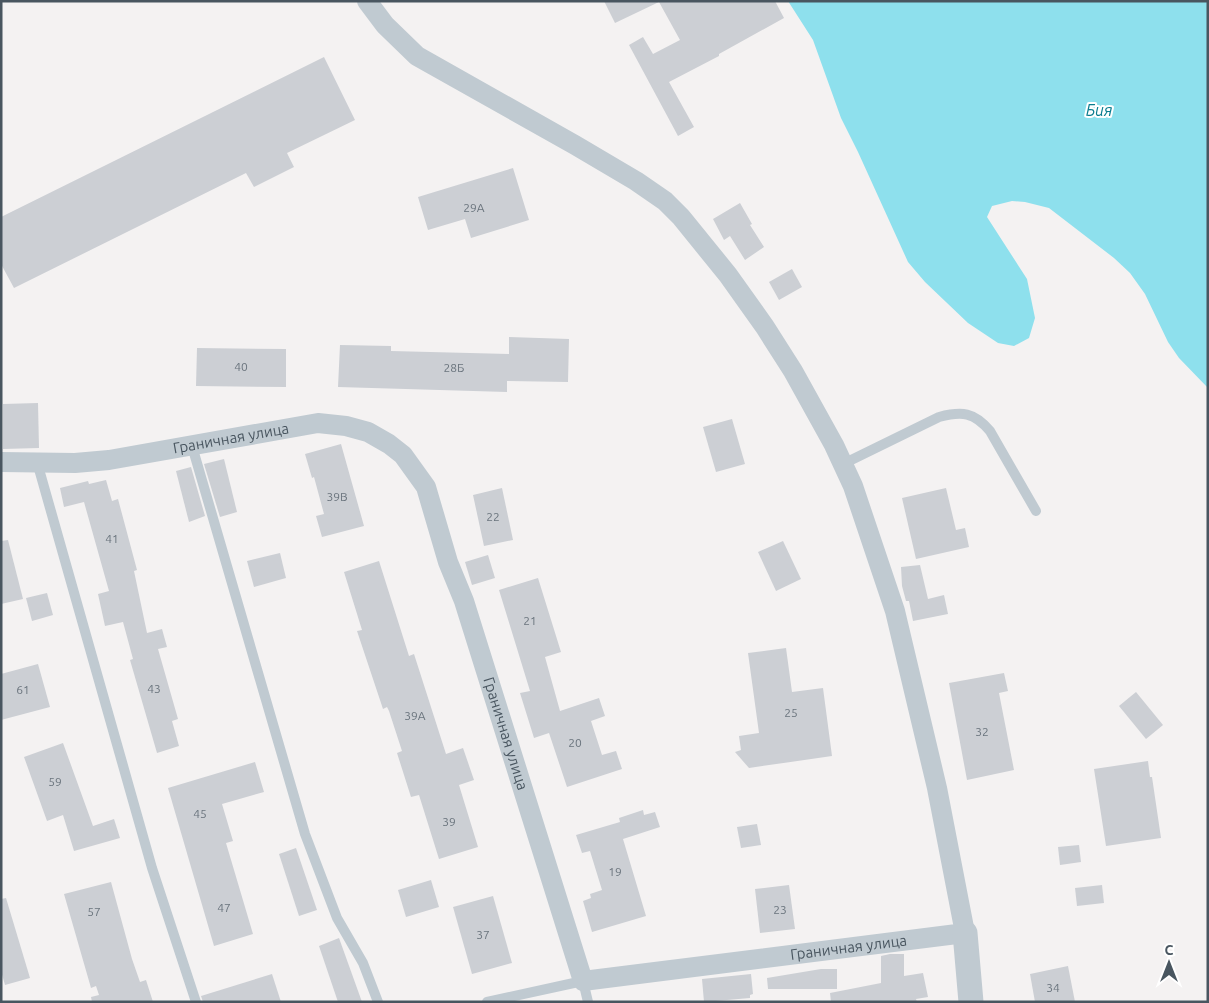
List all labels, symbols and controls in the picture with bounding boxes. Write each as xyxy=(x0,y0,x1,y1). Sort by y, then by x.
water label: Бия xyxy=(1086,101,1112,119)
house number: 29А xyxy=(463,201,485,214)
house number: 40 xyxy=(234,360,248,373)
house number: 28Б xyxy=(444,361,464,374)
street label: Граничная улица xyxy=(172,419,290,457)
house number: 39В xyxy=(326,490,348,503)
house number: 22 xyxy=(486,510,500,523)
house number: 41 xyxy=(105,532,119,545)
house number: 21 xyxy=(523,614,537,627)
street label: Граничная улица xyxy=(480,675,532,792)
house number: 43 xyxy=(147,682,161,695)
house number: 61 xyxy=(16,683,30,696)
house number: 25 xyxy=(784,706,798,719)
house number: 39А xyxy=(404,709,426,722)
house number: 32 xyxy=(975,725,989,738)
house number: 20 xyxy=(568,736,582,749)
house number: 59 xyxy=(48,775,62,788)
house number: 45 xyxy=(193,807,207,820)
house number: 39 xyxy=(442,815,456,828)
house number: 19 xyxy=(608,865,622,878)
house number: 47 xyxy=(217,901,231,914)
house number: 23 xyxy=(773,903,787,916)
house number: 57 xyxy=(87,905,101,918)
house number: 37 xyxy=(476,928,490,941)
street label: Граничная улица xyxy=(789,931,908,963)
north arrow xyxy=(1144,938,1194,988)
text: С xyxy=(1165,942,1174,958)
house number: 34 xyxy=(1046,981,1060,994)

